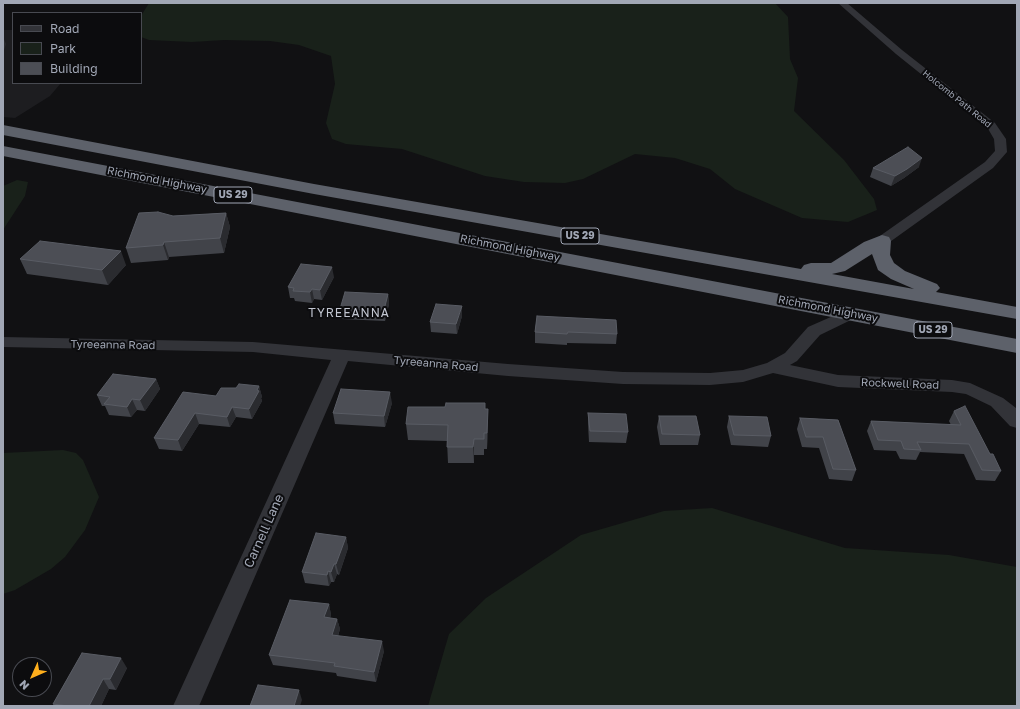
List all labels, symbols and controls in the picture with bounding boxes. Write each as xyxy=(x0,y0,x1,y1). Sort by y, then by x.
legend xyxy=(12,12,142,84)
text: Road xyxy=(50,21,79,36)
text: Park xyxy=(50,41,76,56)
text: Building xyxy=(50,61,98,76)
street label: Holcomb Path Road xyxy=(920,68,994,130)
street label: Richmond Highway xyxy=(106,164,208,196)
road number: US 29 xyxy=(214,187,252,203)
road number: US 29 xyxy=(561,228,599,244)
street label: Richmond Highway xyxy=(459,232,561,264)
street label: Richmond Highway xyxy=(777,293,879,325)
district label: TYREEANNA xyxy=(308,306,390,320)
road number: US 29 xyxy=(914,322,952,338)
street label: Tyreeanna Road xyxy=(71,338,155,352)
street label: Tyreeanna Road xyxy=(393,354,479,374)
street label: Rockwell Road xyxy=(861,376,939,392)
street label: Carnell Lane xyxy=(241,492,287,570)
north arrow xyxy=(12,657,52,697)
text: N xyxy=(16,678,31,693)

